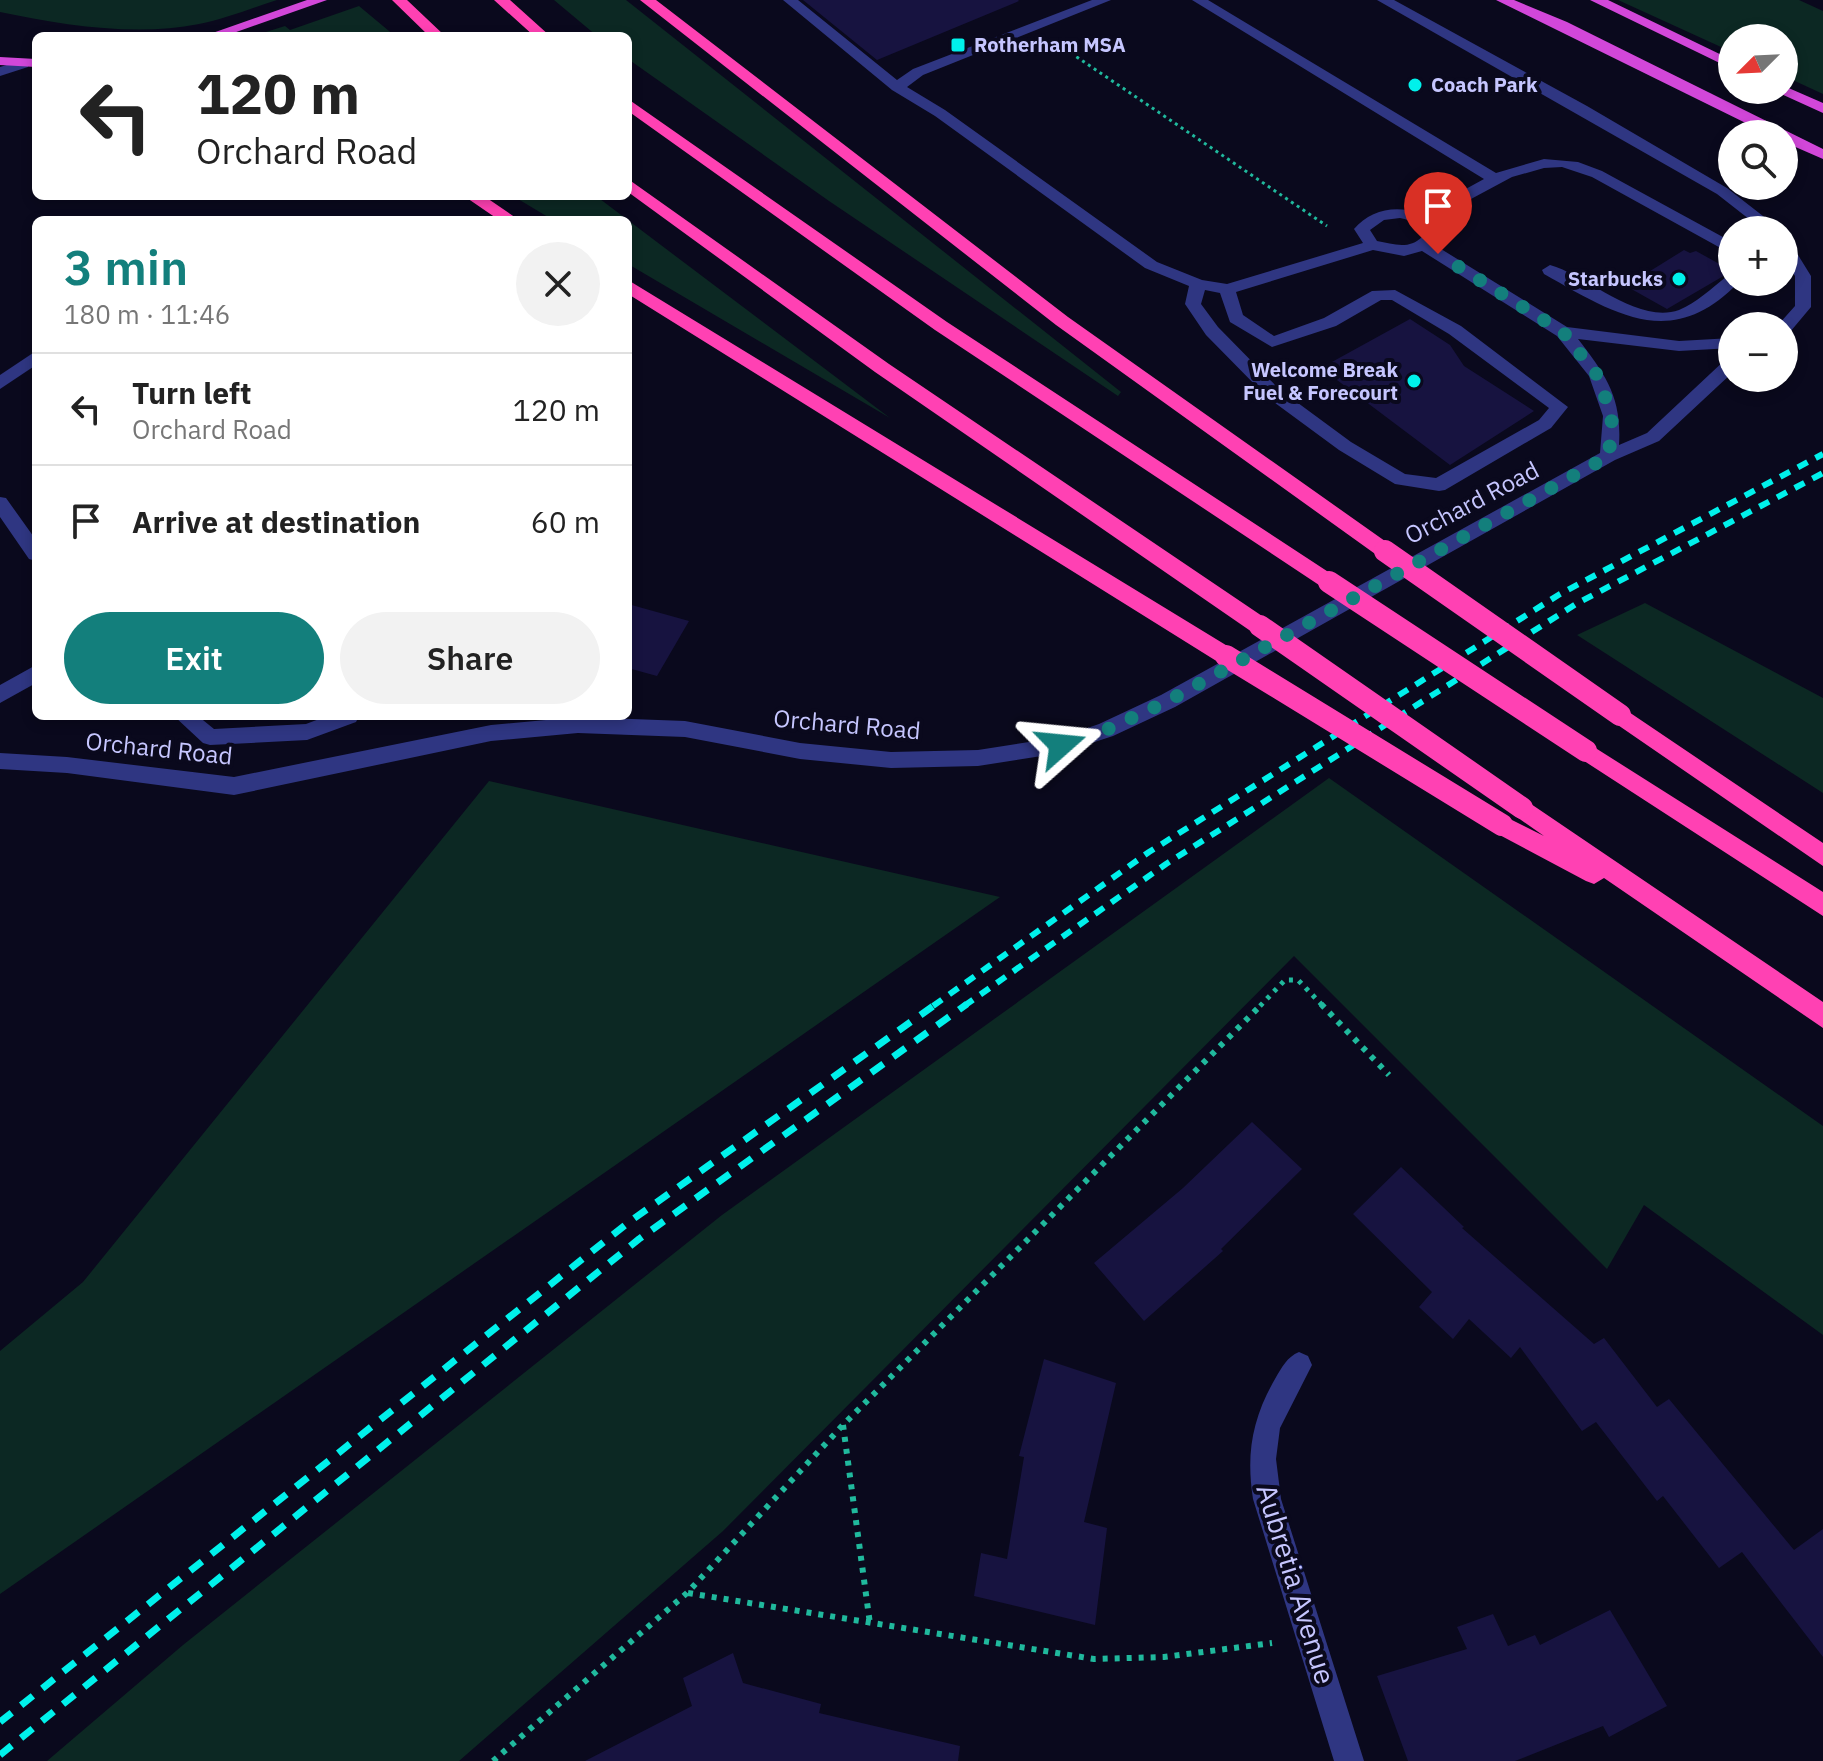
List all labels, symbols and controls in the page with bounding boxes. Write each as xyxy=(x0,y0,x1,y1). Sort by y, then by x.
north arrow xyxy=(1718,24,1798,104)
map controls xyxy=(1718,24,1798,392)
place label: Rotherham MSA xyxy=(974,31,1126,58)
marker: Rotherham MSA xyxy=(949,36,967,54)
text: 120 m xyxy=(196,57,360,129)
icon: left xyxy=(64,64,168,168)
place label: Coach Park xyxy=(1431,71,1538,98)
marker: Coach Park xyxy=(1406,76,1424,94)
button: search xyxy=(1718,120,1798,200)
text: Orchard Road xyxy=(196,127,417,174)
pin xyxy=(1404,172,1472,254)
icon: arrive xyxy=(1416,184,1460,228)
button: + xyxy=(1718,216,1798,296)
text: 3 min xyxy=(64,236,188,298)
button: close xyxy=(516,242,600,326)
place label: Starbucks xyxy=(1568,265,1663,292)
marker: Starbucks xyxy=(1670,270,1688,288)
text: 180 m · 11:46 xyxy=(64,297,230,331)
button: − xyxy=(1718,312,1798,392)
place label: Welcome Break Fuel & Forecourt xyxy=(1243,356,1398,406)
marker: Welcome Break Fuel & Forecourt xyxy=(1405,372,1423,390)
text: Turn left xyxy=(132,373,251,412)
icon: left xyxy=(64,387,108,431)
text: 120 m xyxy=(513,390,600,429)
text: Orchard Road xyxy=(132,412,292,446)
street label: Orchard Road xyxy=(1399,453,1544,551)
icon: arrive xyxy=(64,499,108,543)
text: Arrive at destination xyxy=(132,502,420,541)
text: 60 m xyxy=(531,502,600,541)
button: Exit xyxy=(64,612,324,704)
button: Share xyxy=(340,612,600,704)
street label: Orchard Road xyxy=(772,702,922,746)
position arrow xyxy=(1019,703,1103,787)
street label: Orchard Road xyxy=(84,724,234,772)
street label: Aubretia Avenue xyxy=(1248,1479,1345,1688)

